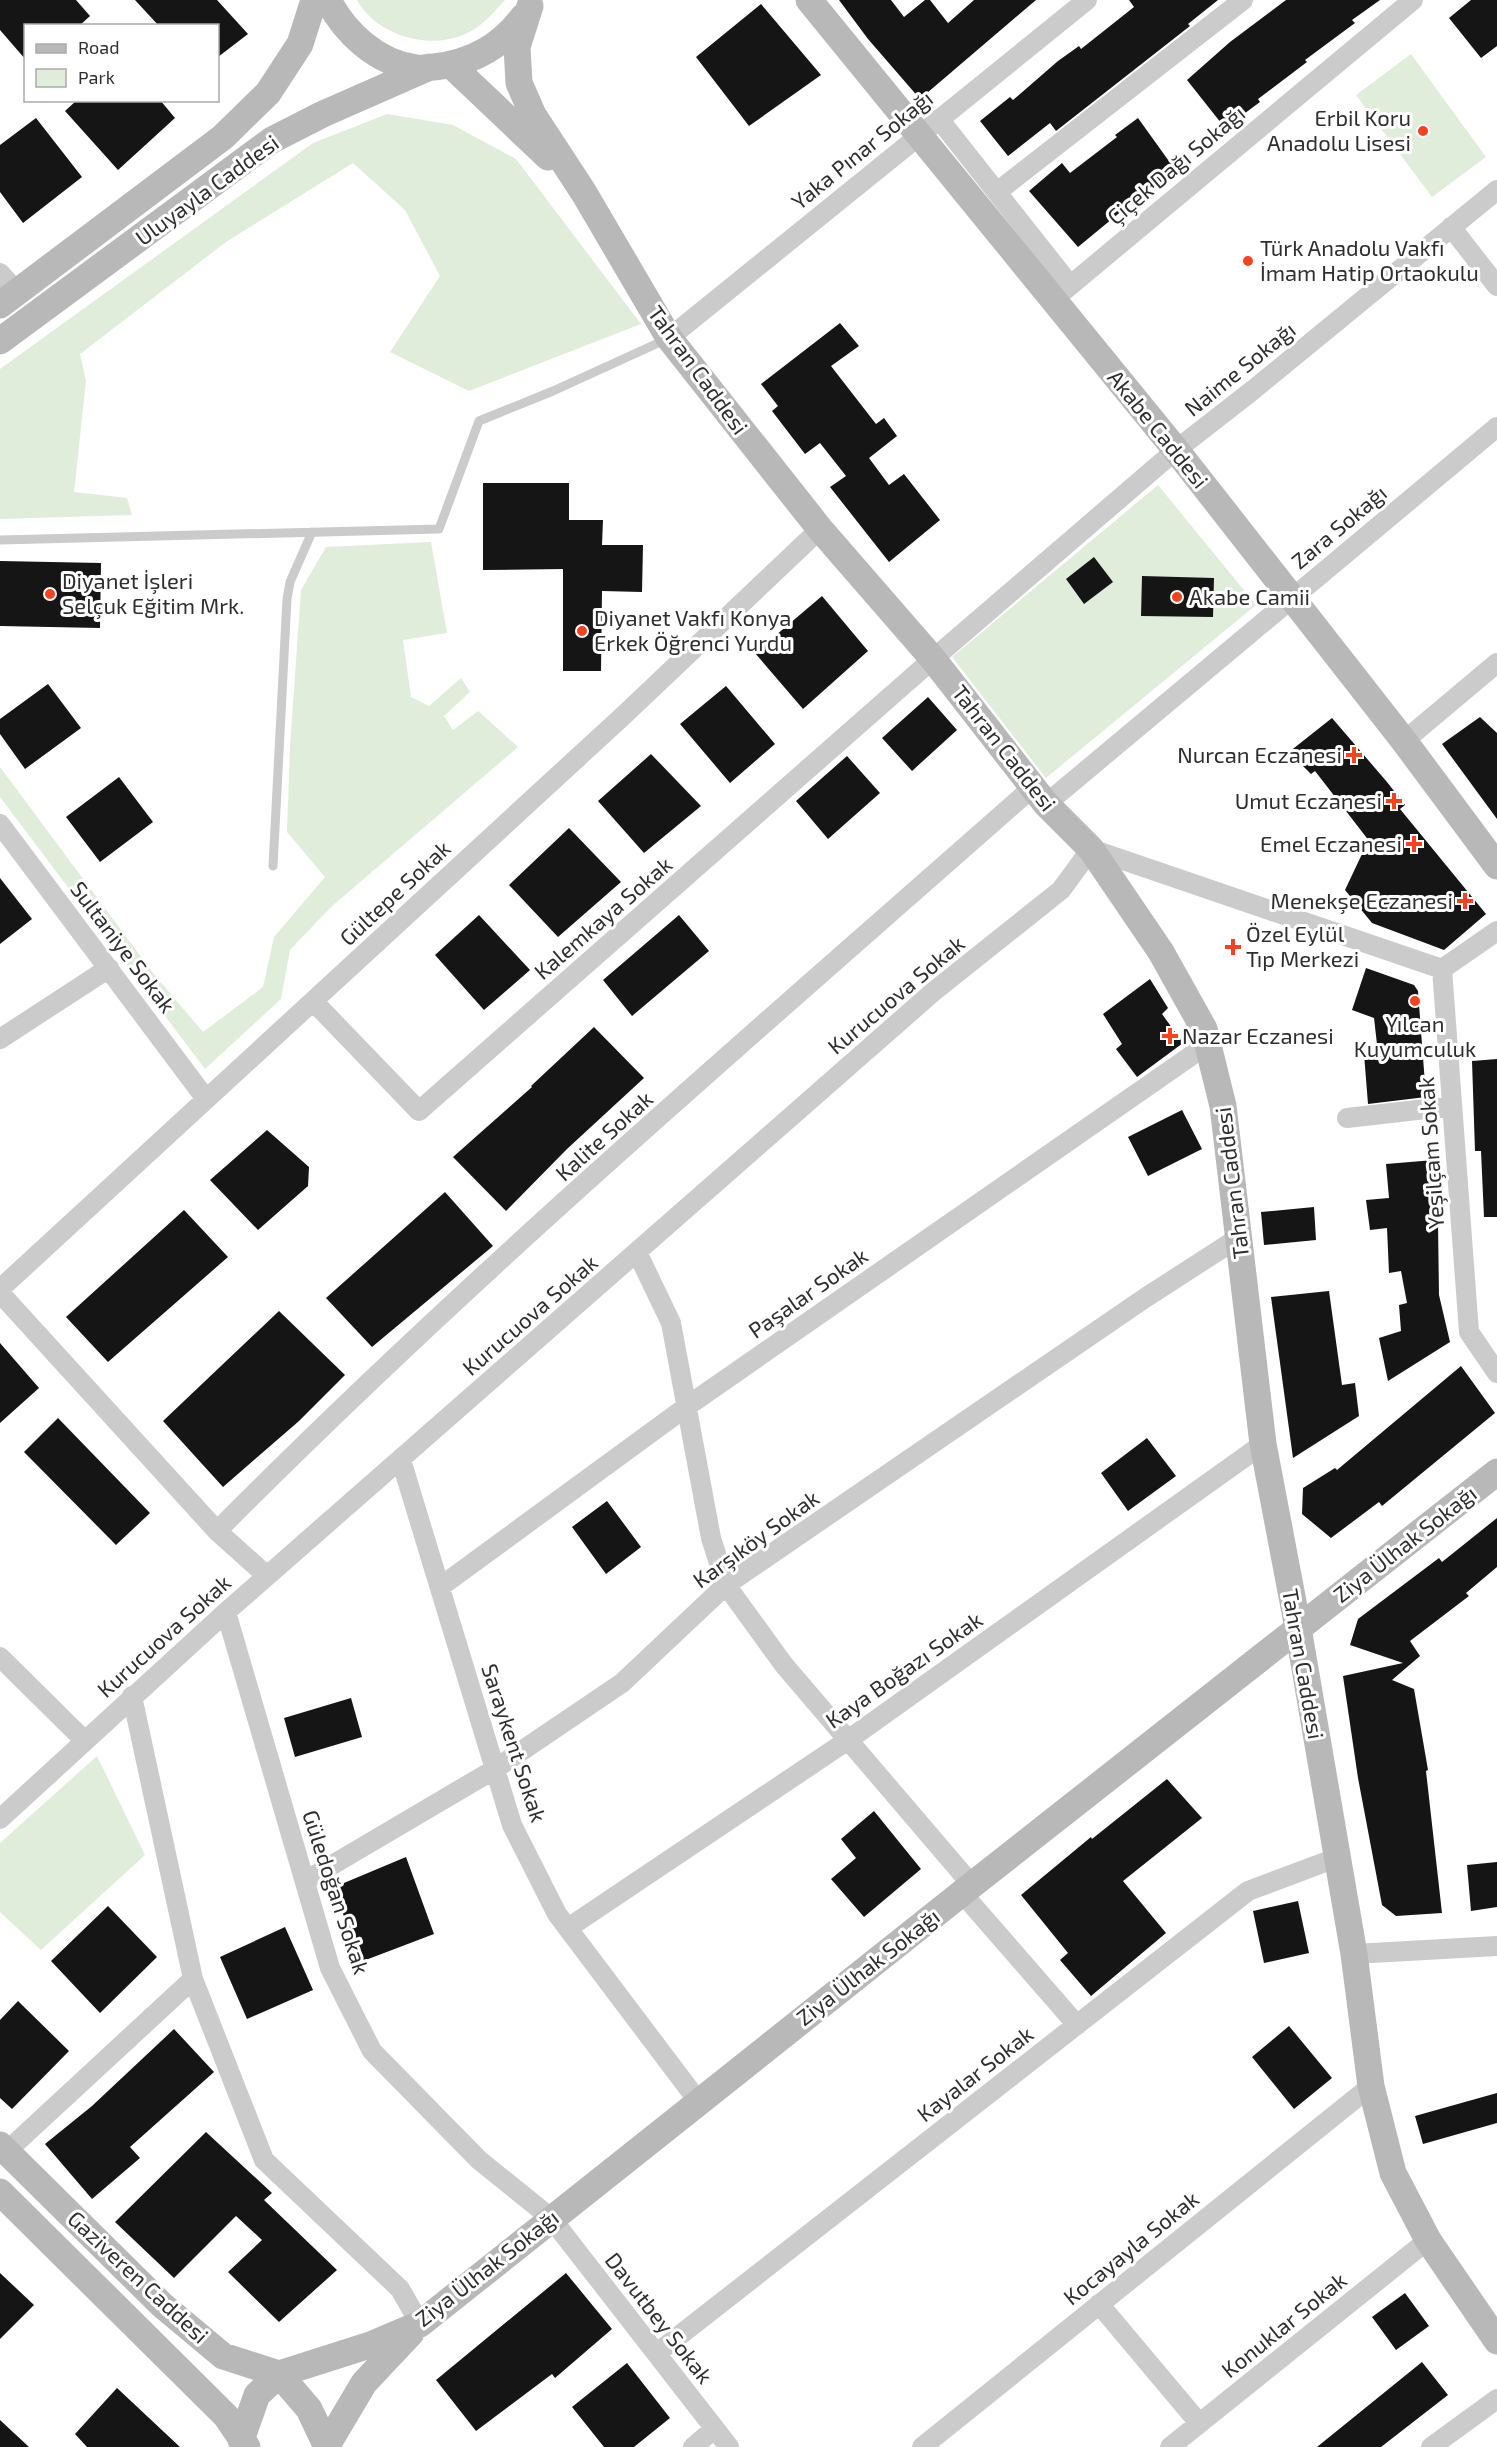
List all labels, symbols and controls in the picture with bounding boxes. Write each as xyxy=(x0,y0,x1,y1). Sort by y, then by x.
legend xyxy=(24,24,219,102)
text: Road xyxy=(78,36,119,58)
text: Park xyxy=(78,66,115,88)
street label: Yaka Pınar Sokağı xyxy=(786,84,937,214)
street label: Çiçek Dağı Sokağı xyxy=(1101,99,1251,231)
place label: Erbil Koru Anadolu Lisesi xyxy=(1267,104,1411,155)
marker: Erbil Koru Anadolu Lisesi xyxy=(1416,124,1430,138)
street label: Uluyayla Caddesi xyxy=(130,128,283,250)
place label: Türk Anadolu Vakfı İmam Hatip Ortaokulu xyxy=(1260,234,1479,285)
marker: Türk Anadolu Vakfı İmam Hatip Ortaokulu xyxy=(1241,254,1255,268)
street label: Tahran Caddesi xyxy=(643,300,754,439)
street label: Naime Sokağı xyxy=(1179,316,1300,421)
street label: Akabe Caddesi xyxy=(1103,364,1214,493)
street label: Zara Sokağı xyxy=(1285,479,1391,574)
place label: Diyanet İşleri Selçuk Eğitim Mrk. xyxy=(62,567,244,620)
place label: Akabe Camii xyxy=(1189,583,1310,609)
marker: Diyanet İşleri Selçuk Eğitim Mrk. xyxy=(43,587,57,601)
marker: Akabe Camii xyxy=(1170,590,1184,604)
place label: Diyanet Vakfı Konya Erkek Öğrenci Yurdu xyxy=(594,604,792,655)
marker: Diyanet Vakfı Konya Erkek Öğrenci Yurdu xyxy=(575,624,589,638)
street label: Tahran Caddesi xyxy=(948,679,1062,815)
place label: Nurcan Eczanesi xyxy=(1177,741,1342,767)
marker: Nurcan Eczanesi xyxy=(1347,748,1361,762)
place label: Umut Eczanesi xyxy=(1235,787,1382,813)
marker: Umut Eczanesi xyxy=(1387,794,1401,808)
place label: Emel Eczanesi xyxy=(1260,830,1402,856)
street label: Gültepe Sokak xyxy=(334,834,455,950)
marker: Emel Eczanesi xyxy=(1407,837,1421,851)
street label: Kalemkaya Sokak xyxy=(528,850,676,984)
street label: Sultaniye Sokak xyxy=(66,876,182,1017)
place label: Menekşe Eczanesi xyxy=(1271,887,1453,915)
marker: Menekşe Eczanesi xyxy=(1458,894,1472,908)
place label: Özel Eylül Tıp Merkezi xyxy=(1246,920,1359,971)
street label: Kurucuova Sokak xyxy=(822,930,969,1059)
marker: Özel Eylül Tıp Merkezi xyxy=(1224,938,1242,956)
marker: Yılcan Kuyumculuk xyxy=(1408,994,1422,1008)
place label: Yılcan Kuyumculuk xyxy=(1354,1010,1476,1061)
place label: Nazar Eczanesi xyxy=(1182,1022,1334,1048)
marker: Nazar Eczanesi xyxy=(1163,1029,1177,1043)
street label: Yeşilçam Sokak xyxy=(1412,1076,1450,1230)
street label: Kalite Sokak xyxy=(549,1085,657,1186)
street label: Tahran Caddesi xyxy=(1209,1106,1253,1260)
street label: Paşalar Sokak xyxy=(743,1242,873,1344)
street label: Kurucuova Sokak xyxy=(457,1249,602,1380)
street label: Ziya Ülhak Sokağı xyxy=(1328,1479,1481,1607)
street label: Karşıköy Sokak xyxy=(687,1484,825,1594)
street label: Kurucuova Sokak xyxy=(91,1569,235,1702)
street label: Tahran Caddesi xyxy=(1278,1587,1330,1741)
street label: Kaya Boğazı Sokak xyxy=(820,1606,987,1733)
street label: Saraykent Sokak xyxy=(477,1660,553,1825)
street label: Güledoğan Sokak xyxy=(298,1806,376,1977)
street label: Ziya Ülhak Sokağı xyxy=(791,1902,944,2030)
street label: Kayalar Sokak xyxy=(911,2020,1038,2127)
street label: Kocayayla Sokak xyxy=(1058,2185,1203,2310)
street label: Ziya Ülhak Sokağı xyxy=(410,2203,563,2331)
street label: Gaziveren Caddesi xyxy=(63,2205,214,2348)
street label: Davutbey Sokak xyxy=(601,2247,719,2388)
street label: Konuklar Sokak xyxy=(1216,2266,1351,2382)

